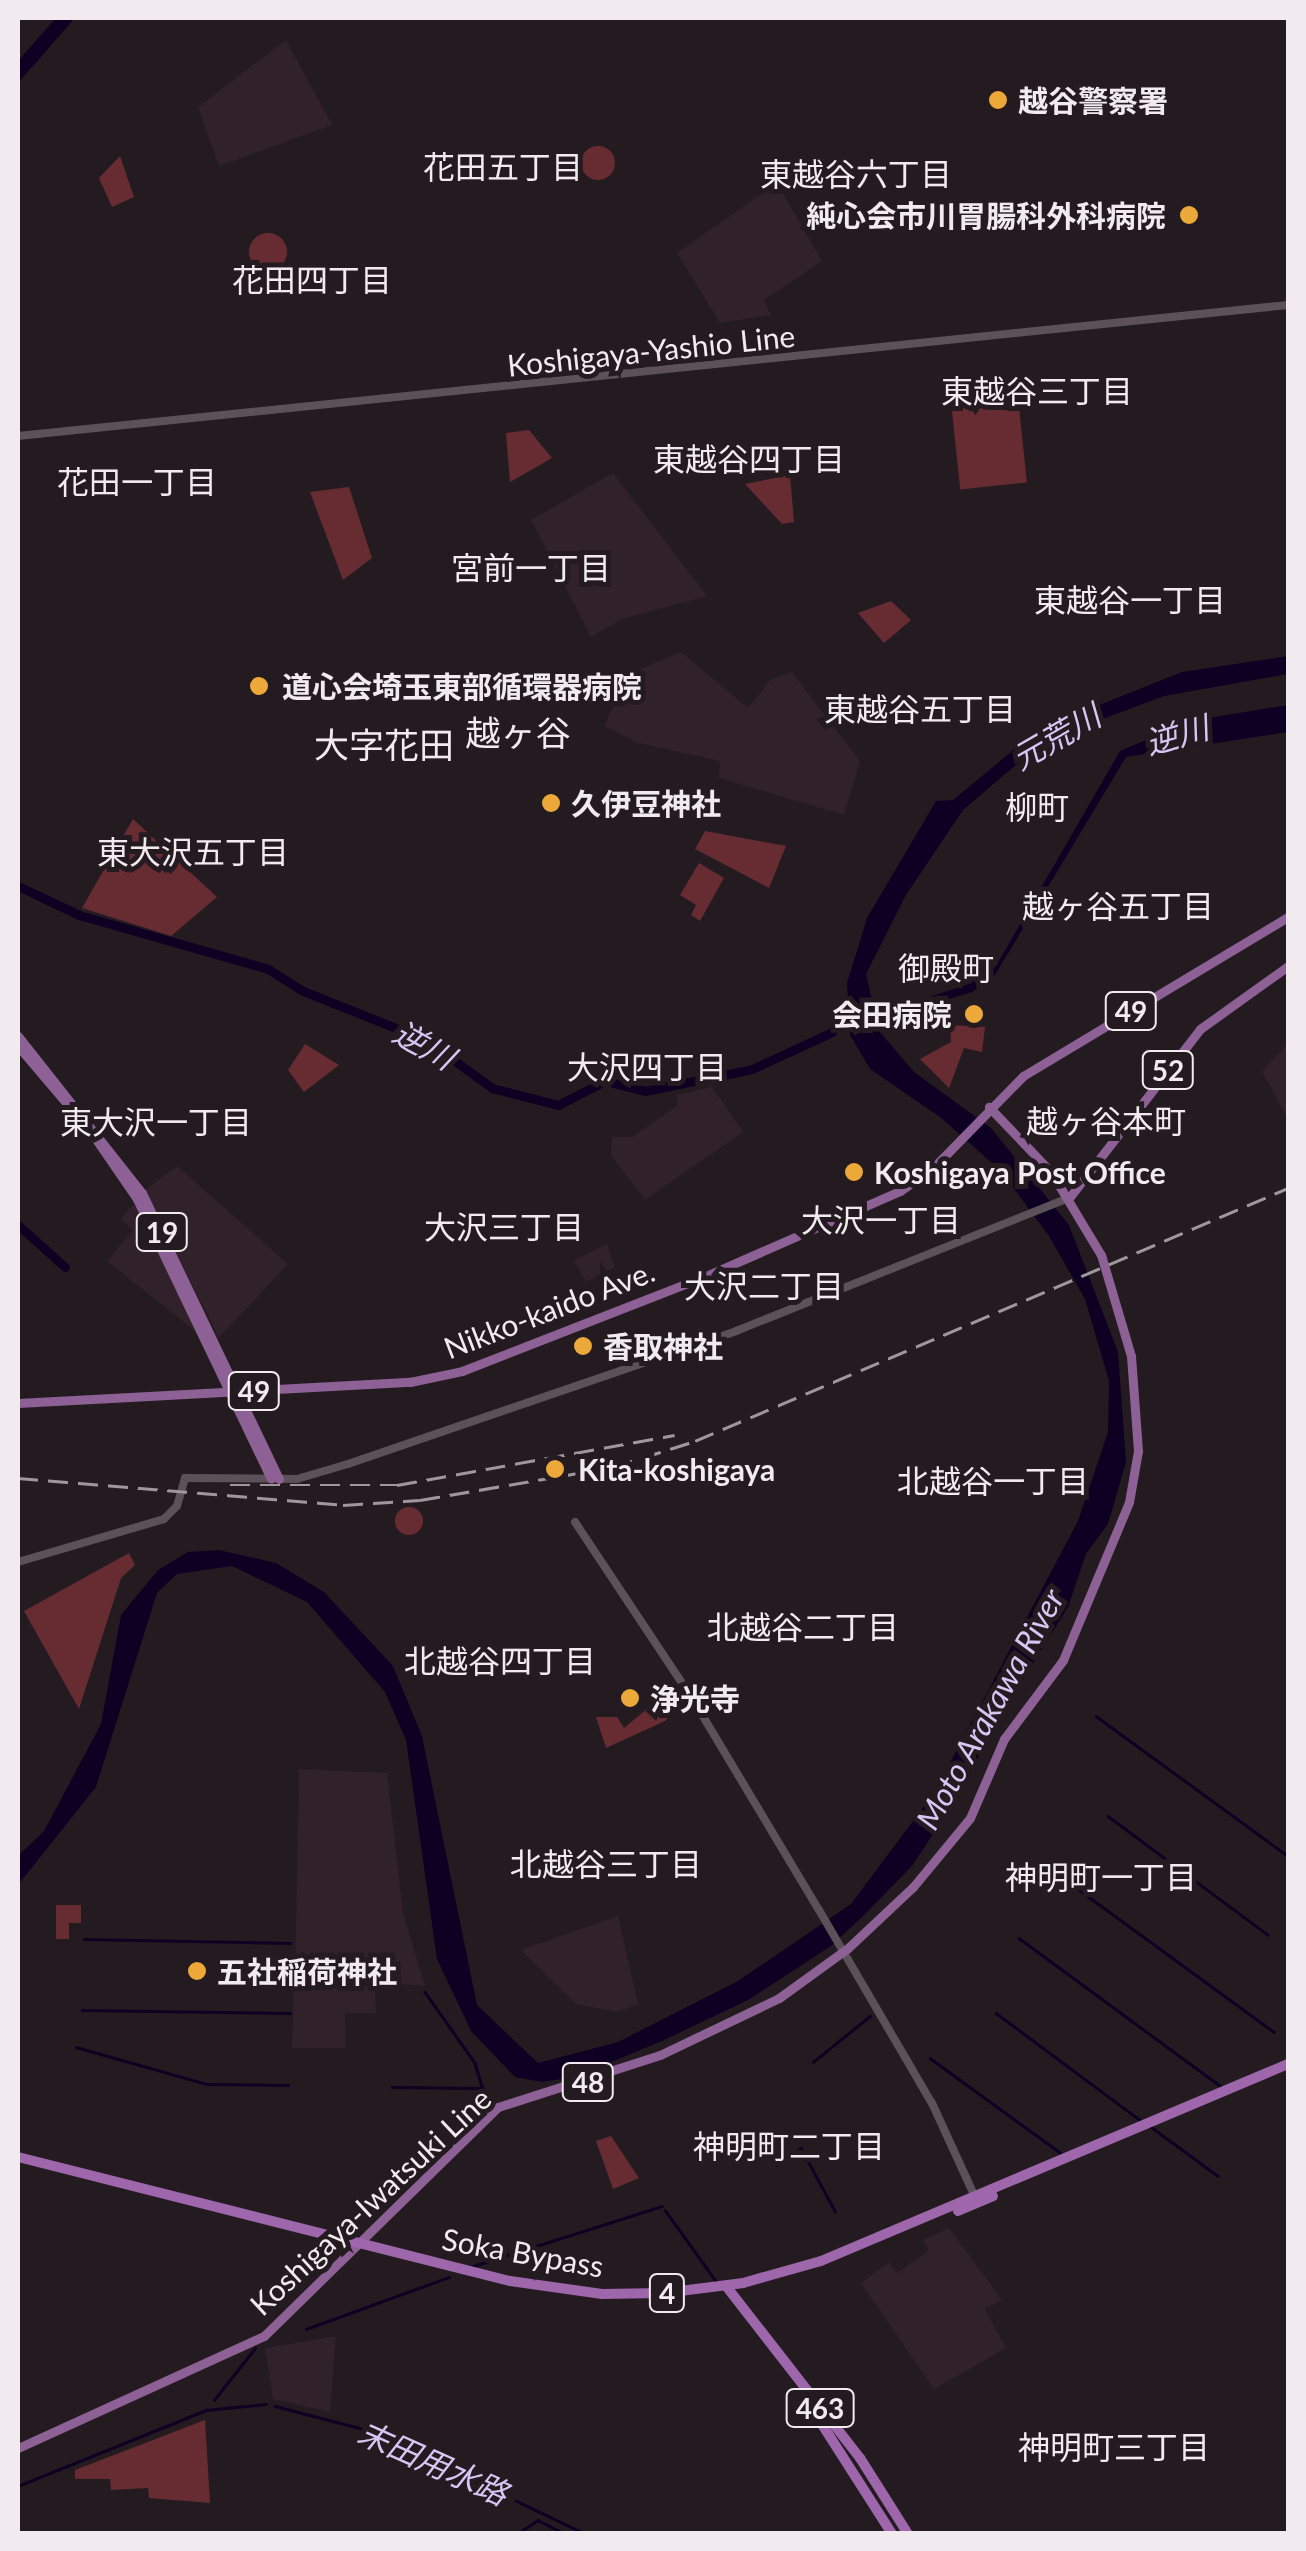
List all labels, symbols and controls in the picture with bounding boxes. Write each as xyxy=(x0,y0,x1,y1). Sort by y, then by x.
place label: 越谷警察署 xyxy=(1018,82,1168,118)
marker: 越谷警察署 xyxy=(987,89,1009,111)
district label: 花田五丁目 xyxy=(423,148,583,186)
district label: 東越谷六丁目 xyxy=(760,155,952,193)
place label: 純心会市川胃腸科外科病院 xyxy=(806,197,1166,233)
marker: 純心会市川胃腸科外科病院 xyxy=(1176,202,1202,228)
district label: 花田四丁目 xyxy=(232,261,392,299)
street label: Koshigaya-Yashio Line xyxy=(505,317,797,383)
district label: 東越谷三丁目 xyxy=(941,372,1133,410)
district label: 東越谷四丁目 xyxy=(653,440,845,478)
district label: 花田一丁目 xyxy=(57,463,217,501)
district label: 宮前一丁目 xyxy=(451,549,611,587)
district label: 東越谷一丁目 xyxy=(1034,581,1226,619)
place label: 道心会埼玉東部循環器病院 xyxy=(282,668,642,704)
marker: 道心会埼玉東部循環器病院 xyxy=(246,673,272,699)
district label: 東越谷五丁目 xyxy=(824,690,1016,728)
water label: 元荒川 xyxy=(1005,696,1107,778)
water label: 逆川 xyxy=(1141,708,1213,762)
district label: 越ヶ谷 xyxy=(466,711,570,753)
district label: 大字花田 xyxy=(314,723,454,765)
place label: 久伊豆神社 xyxy=(571,785,721,821)
district label: 柳町 xyxy=(1005,788,1069,826)
marker: 久伊豆神社 xyxy=(540,792,562,814)
district label: 東大沢五丁目 xyxy=(97,833,289,871)
district label: 越ヶ谷五丁目 xyxy=(1022,887,1214,925)
district label: 御殿町 xyxy=(898,949,994,987)
road number: 49 xyxy=(1104,988,1158,1034)
place label: 会田病院 xyxy=(832,996,952,1032)
marker: 会田病院 xyxy=(961,1001,987,1027)
water label: 逆川 xyxy=(387,1013,461,1077)
road number: 52 xyxy=(1140,1047,1196,1093)
district label: 大沢四丁目 xyxy=(567,1048,727,1086)
district label: 越ヶ谷本町 xyxy=(1026,1102,1186,1140)
district label: 東大沢一丁目 xyxy=(60,1103,252,1141)
place label: Koshigaya Post Office xyxy=(874,1154,1166,1190)
marker: Koshigaya Post Office xyxy=(843,1161,865,1183)
district label: 大沢一丁目 xyxy=(801,1201,961,1239)
district label: 大沢三丁目 xyxy=(424,1208,584,1246)
road number: 19 xyxy=(134,1209,190,1255)
street label: Nikko-kaido Ave. xyxy=(438,1252,660,1366)
district label: 大沢二丁目 xyxy=(684,1267,844,1305)
place label: 香取神社 xyxy=(603,1328,723,1364)
marker: 香取神社 xyxy=(572,1335,594,1357)
road number: 49 xyxy=(226,1368,282,1414)
place label: Kita-koshigaya xyxy=(578,1451,775,1487)
marker: Kita-koshigaya xyxy=(542,1456,568,1482)
district label: 北越谷一丁目 xyxy=(897,1462,1089,1500)
water label: Moto Arakawa River xyxy=(908,1582,1072,1836)
district label: 北越谷二丁目 xyxy=(707,1608,899,1646)
district label: 北越谷四丁目 xyxy=(404,1642,596,1680)
place label: 浄光寺 xyxy=(650,1680,740,1716)
marker: 浄光寺 xyxy=(619,1687,641,1709)
district label: 北越谷三丁目 xyxy=(510,1845,702,1883)
district label: 神明町一丁目 xyxy=(1005,1858,1197,1896)
place label: 五社稲荷神社 xyxy=(217,1953,397,1989)
marker: 五社稲荷神社 xyxy=(186,1960,208,1982)
road number: 48 xyxy=(560,2059,616,2105)
street label: Koshigaya-Iwatsuki Line xyxy=(242,2080,498,2322)
district label: 神明町二丁目 xyxy=(693,2127,885,2165)
street label: Soka Bypass xyxy=(440,2220,606,2284)
road number: 4 xyxy=(647,2270,687,2316)
road number: 463 xyxy=(785,2385,855,2431)
water label: 末田用水路 xyxy=(352,2413,514,2513)
district label: 神明町三丁目 xyxy=(1018,2428,1210,2466)

